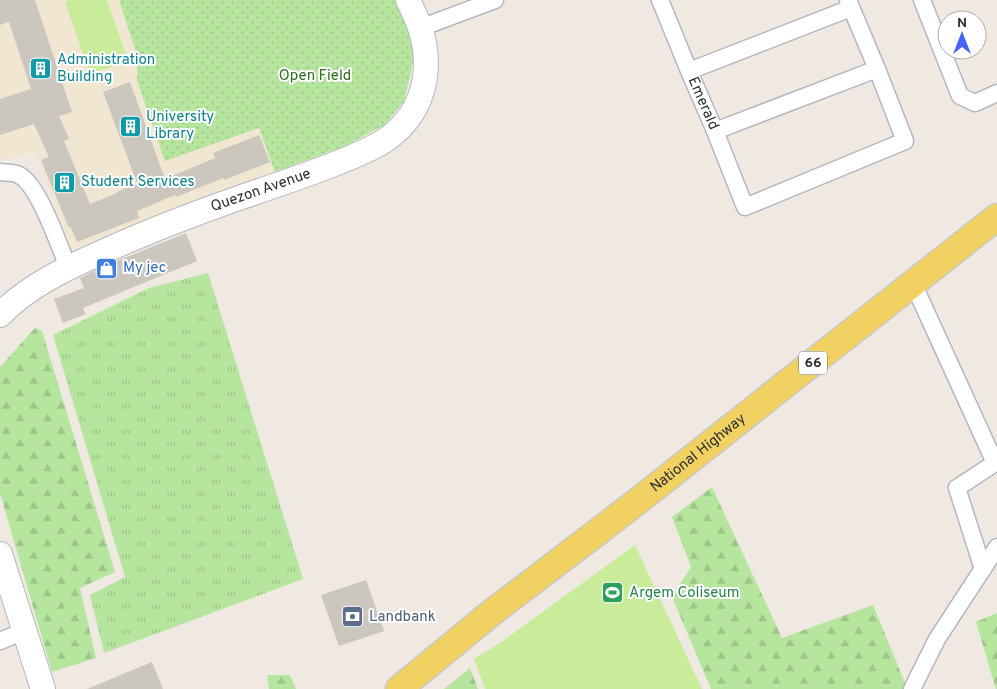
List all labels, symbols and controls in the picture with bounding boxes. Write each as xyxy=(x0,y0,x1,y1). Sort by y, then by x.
north arrow xyxy=(937,10,987,60)
text: N xyxy=(957,15,967,32)
place label: Administration Building xyxy=(57,51,155,87)
building icon: Administration Building xyxy=(29,57,53,81)
park label: Open Field xyxy=(279,67,351,86)
street label: Emerald xyxy=(683,74,723,133)
place label: University Library xyxy=(146,108,214,144)
building icon: University Library xyxy=(118,114,142,138)
street label: Quezon Avenue xyxy=(208,164,314,217)
building icon: Student Services xyxy=(53,170,77,194)
place label: Student Services xyxy=(81,173,195,192)
shop icon: My jec xyxy=(95,256,119,280)
place label: My jec xyxy=(123,259,166,278)
road number: 66 xyxy=(799,352,827,374)
street label: National Highway xyxy=(647,410,750,497)
sports icon: Argem Coliseum xyxy=(601,581,625,605)
place label: Argem Coliseum xyxy=(629,584,740,603)
bank icon: Landbank xyxy=(341,605,365,629)
place label: Landbank xyxy=(369,608,436,627)

